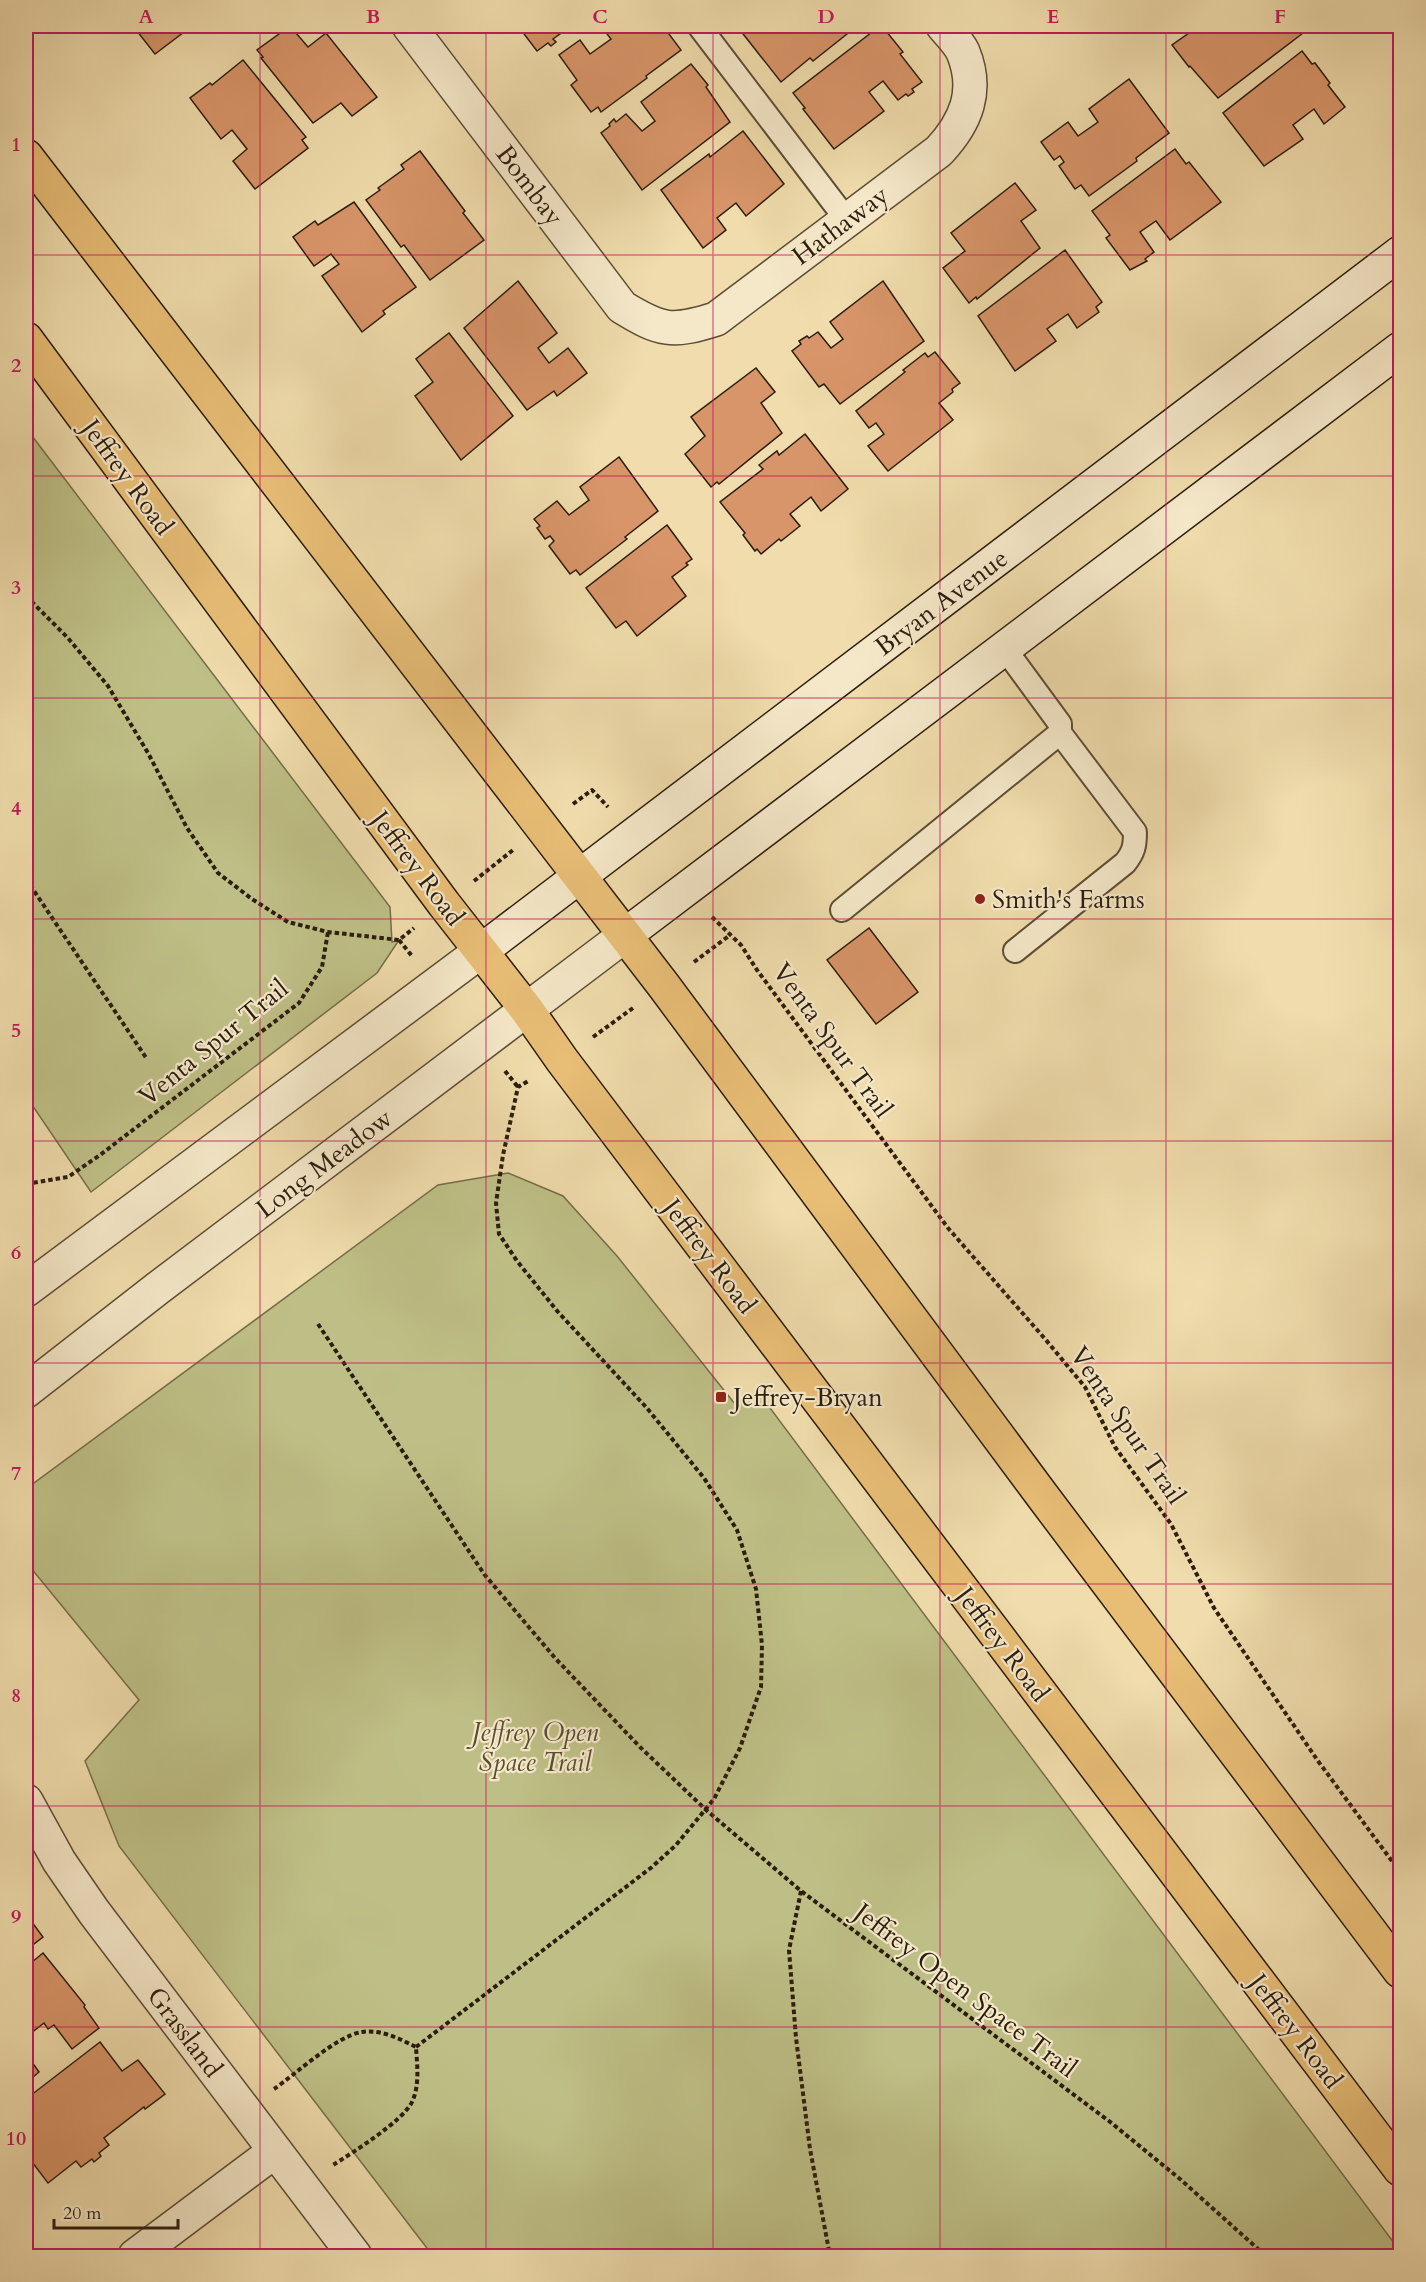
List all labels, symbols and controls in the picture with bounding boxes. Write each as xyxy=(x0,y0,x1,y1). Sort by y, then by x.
text: A xyxy=(138,3,154,30)
text: B xyxy=(366,3,380,30)
text: C xyxy=(592,3,608,30)
text: D xyxy=(817,3,835,30)
text: E xyxy=(1047,3,1059,30)
text: F xyxy=(1274,3,1286,30)
text: 1 xyxy=(11,131,21,158)
street label: Bombay xyxy=(488,138,572,233)
street label: Hathaway xyxy=(785,177,896,273)
text: 2 xyxy=(11,352,21,379)
street label: Jeffrey Road xyxy=(71,409,182,542)
street label: Bryan Avenue xyxy=(868,541,1015,664)
text: 3 xyxy=(11,574,21,601)
text: 4 xyxy=(11,795,21,822)
street label: Jeffrey Road xyxy=(360,801,472,933)
place label: Smith's Farms xyxy=(992,882,1145,917)
marker: Smith's Farms xyxy=(973,892,987,906)
street label: Venta Spur Trail xyxy=(765,956,901,1125)
street label: Venta Spur Trail xyxy=(131,971,296,1114)
text: 5 xyxy=(11,1017,21,1044)
street label: Long Meadow xyxy=(249,1100,400,1226)
street label: Jeffrey Road xyxy=(652,1189,764,1321)
text: 6 xyxy=(11,1239,21,1266)
street label: Venta Spur Trail xyxy=(1062,1339,1194,1511)
place label: Jeffrey-Bryan xyxy=(729,1380,883,1415)
marker: Jeffrey-Bryan xyxy=(714,1390,728,1404)
text: 7 xyxy=(11,1460,21,1487)
street label: Jeffrey Road xyxy=(945,1577,1057,1709)
text: 8 xyxy=(11,1682,21,1709)
park label: Jeffrey Open Space Trail xyxy=(466,1715,599,1780)
street label: Jeffrey Open Space Trail xyxy=(844,1893,1085,2086)
text: 9 xyxy=(11,1903,21,1930)
street label: Jeffrey Road xyxy=(1238,1964,1350,2096)
street label: Grassland xyxy=(139,1980,230,2085)
text: 10 xyxy=(6,2125,26,2152)
scale bar xyxy=(54,2192,178,2230)
text: 20 m xyxy=(63,2201,102,2226)

